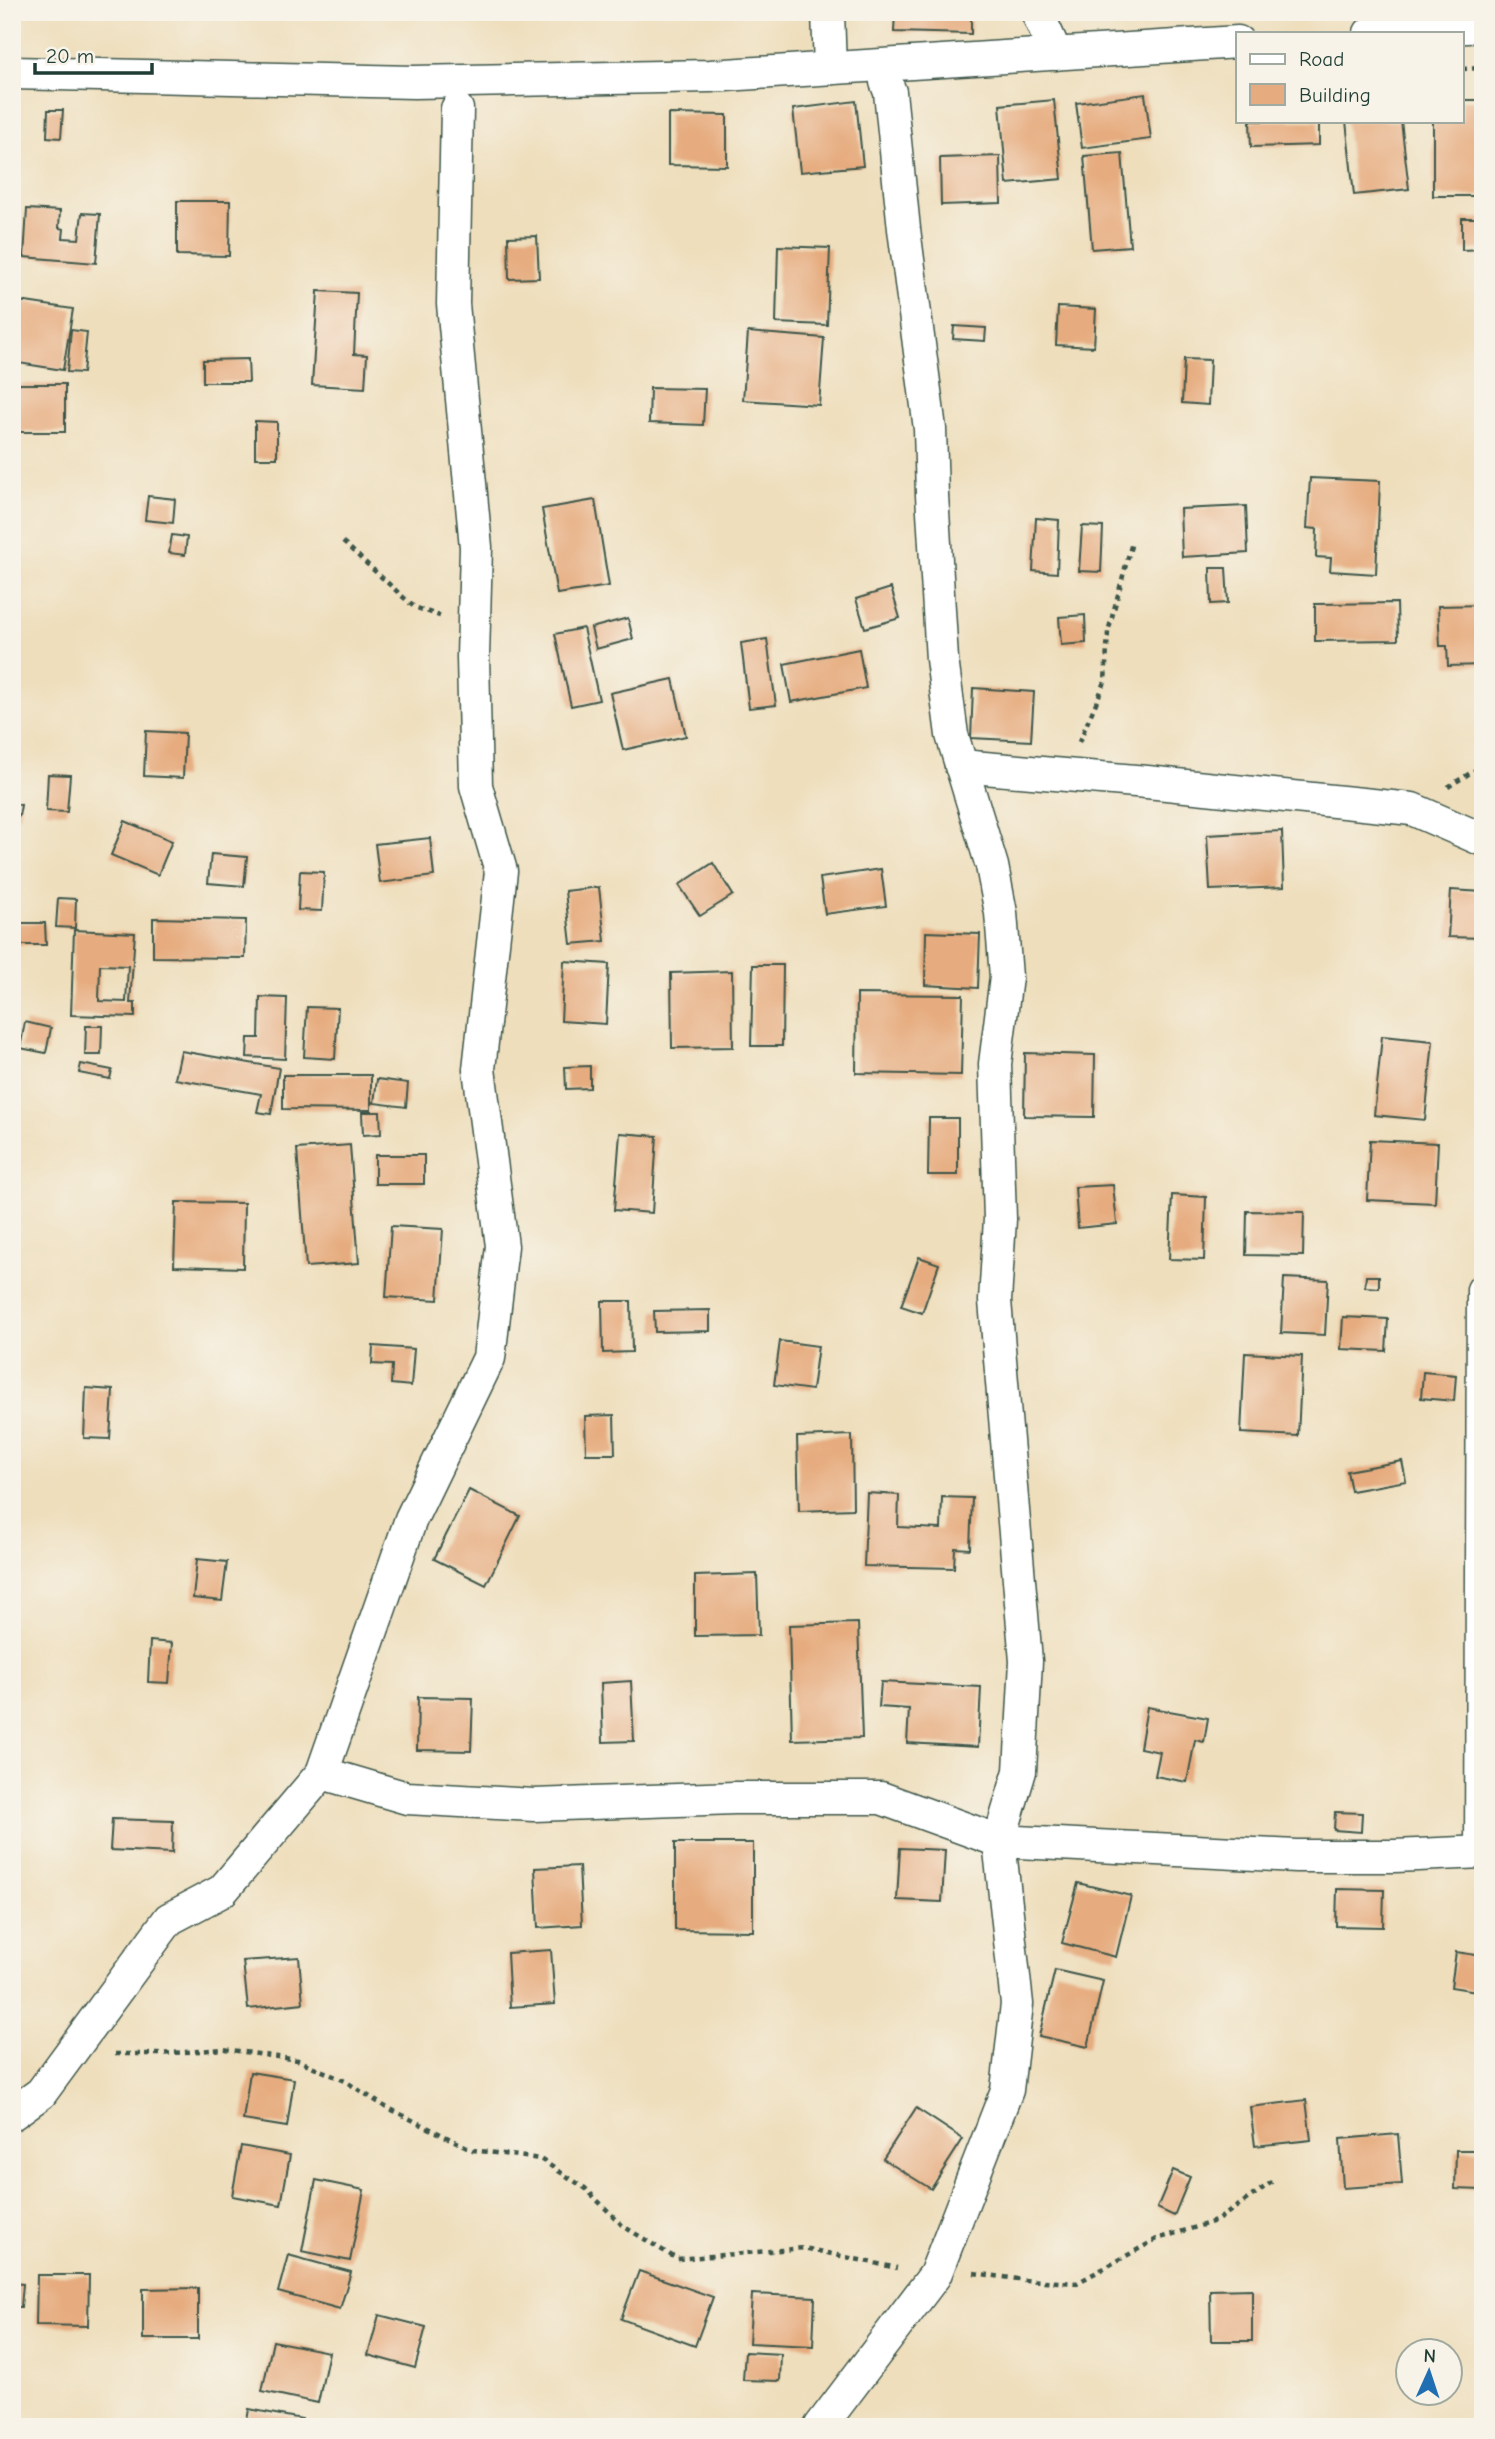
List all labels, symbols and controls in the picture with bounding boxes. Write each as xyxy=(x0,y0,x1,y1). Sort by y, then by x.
scale bar xyxy=(35,32,152,76)
legend xyxy=(1236,32,1464,122)
text: 20 m xyxy=(46,44,94,68)
text: Road xyxy=(1299,47,1344,71)
text: Building xyxy=(1299,83,1371,107)
north arrow xyxy=(1394,2338,1464,2408)
text: N xyxy=(1423,2345,1437,2367)

